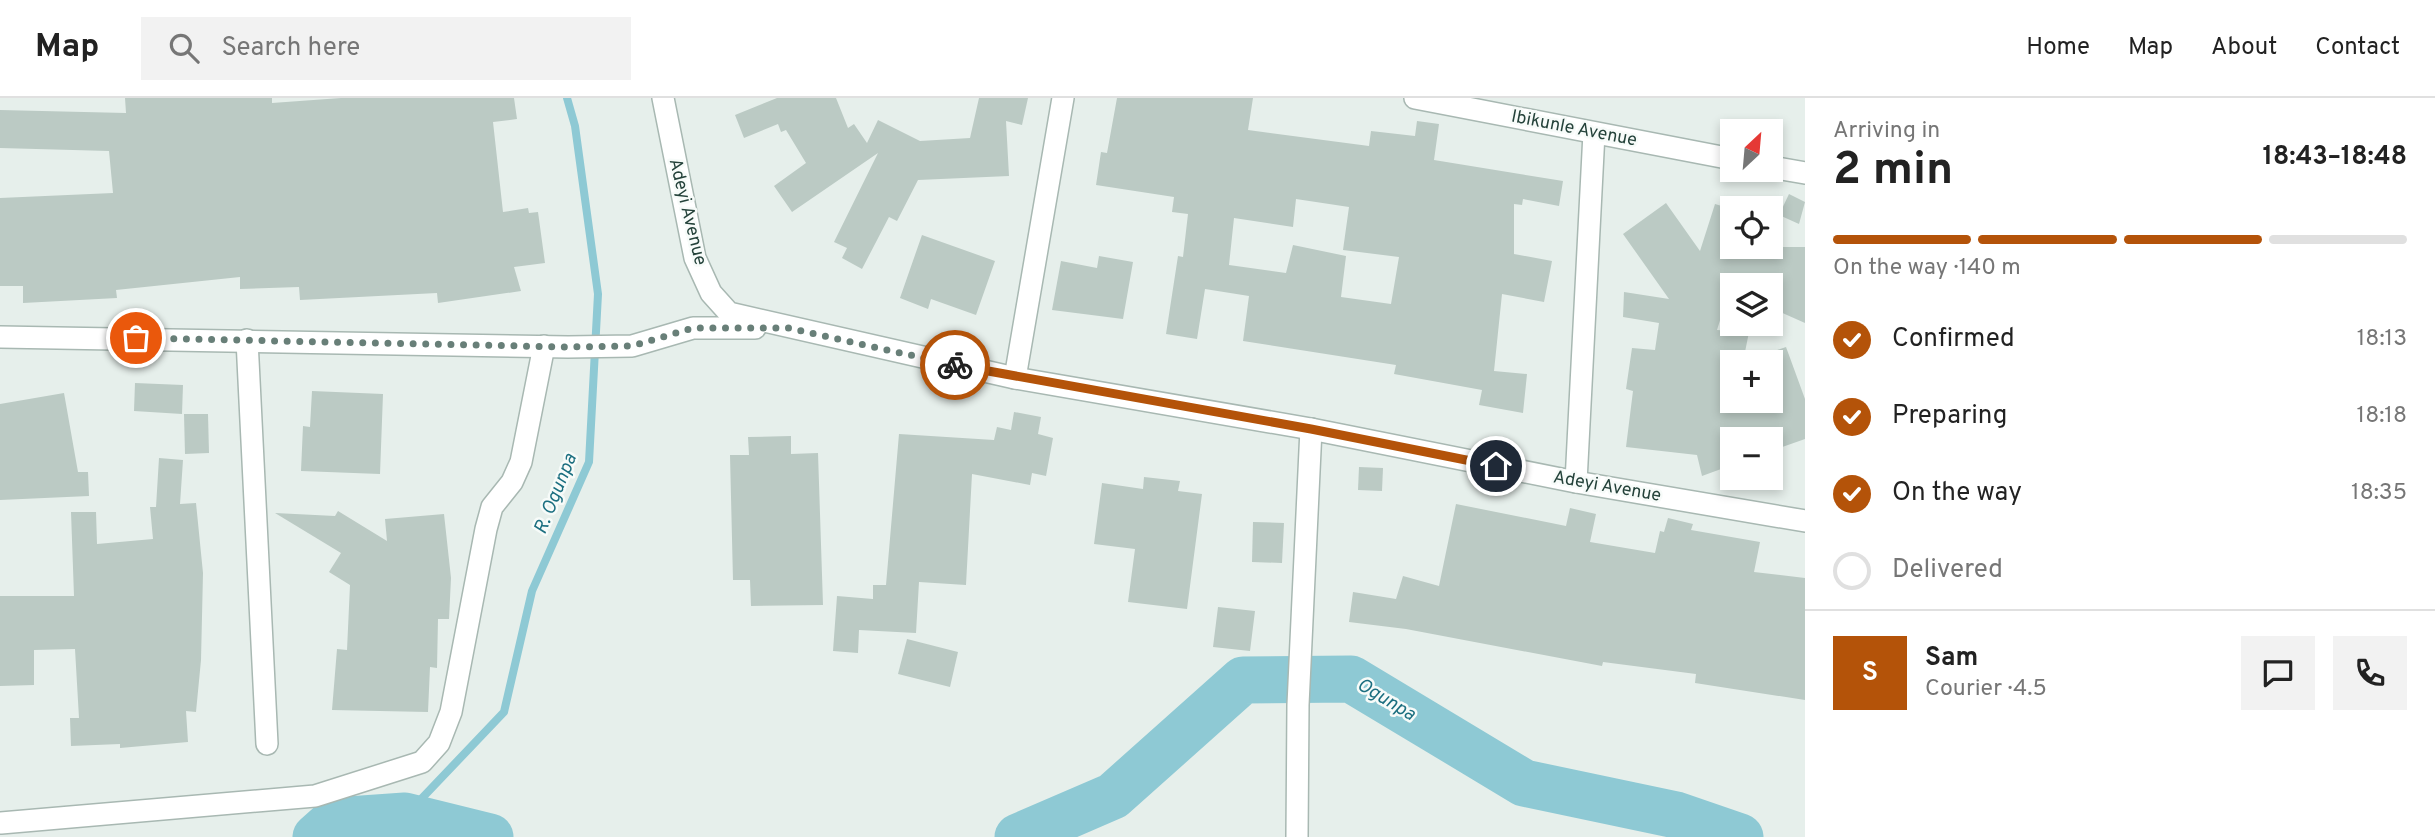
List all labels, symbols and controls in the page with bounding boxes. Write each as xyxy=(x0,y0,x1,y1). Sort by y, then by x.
search box xyxy=(141,17,631,80)
text: Map xyxy=(35,27,99,69)
icon: search xyxy=(165,29,203,67)
text: Search here xyxy=(221,32,360,65)
text: Home xyxy=(2026,33,2090,63)
text: Map xyxy=(2128,33,2173,63)
text: About xyxy=(2211,33,2277,63)
text: Contact xyxy=(2315,33,2400,63)
street label: Ibikunle Avenue xyxy=(1509,106,1639,152)
text: Arriving in xyxy=(1833,117,1940,146)
north arrow xyxy=(1720,119,1783,182)
map controls xyxy=(1720,119,1783,490)
text: 18:43–18:48 xyxy=(2263,141,2407,174)
text: 2 min xyxy=(1833,142,1953,201)
street label: Adeyi Avenue xyxy=(663,156,711,268)
button: locate xyxy=(1720,196,1783,259)
text: On the way · 140 m xyxy=(1833,254,2021,283)
button: layers xyxy=(1720,273,1783,336)
pin xyxy=(106,308,166,368)
icon: bag xyxy=(117,319,155,357)
icon: check xyxy=(1833,321,1871,359)
text: Confirmed xyxy=(1892,323,2015,356)
text: 18:13 xyxy=(2357,325,2407,354)
courier xyxy=(920,330,990,400)
icon: bike xyxy=(936,346,974,384)
button: + xyxy=(1720,350,1783,413)
icon: check xyxy=(1833,398,1871,436)
text: Preparing xyxy=(1892,400,2007,433)
text: 18:18 xyxy=(2357,402,2407,431)
button: − xyxy=(1720,427,1783,490)
pin xyxy=(1466,436,1526,496)
icon: home xyxy=(1477,447,1515,485)
water label: R. Ogunpa xyxy=(529,450,583,538)
street label: Adeyi Avenue xyxy=(1551,466,1663,508)
icon: check xyxy=(1833,475,1871,513)
text: On the way xyxy=(1892,477,2022,510)
text: 18:35 xyxy=(2351,479,2407,508)
text: Delivered xyxy=(1892,554,2003,587)
button: chat xyxy=(2241,636,2315,710)
button: phone xyxy=(2333,636,2407,710)
text: Sam xyxy=(1925,642,1978,675)
text: S xyxy=(1862,657,1878,690)
water label: Ogunpa xyxy=(1352,673,1420,727)
text: Courier · 4.5 xyxy=(1925,675,2047,704)

